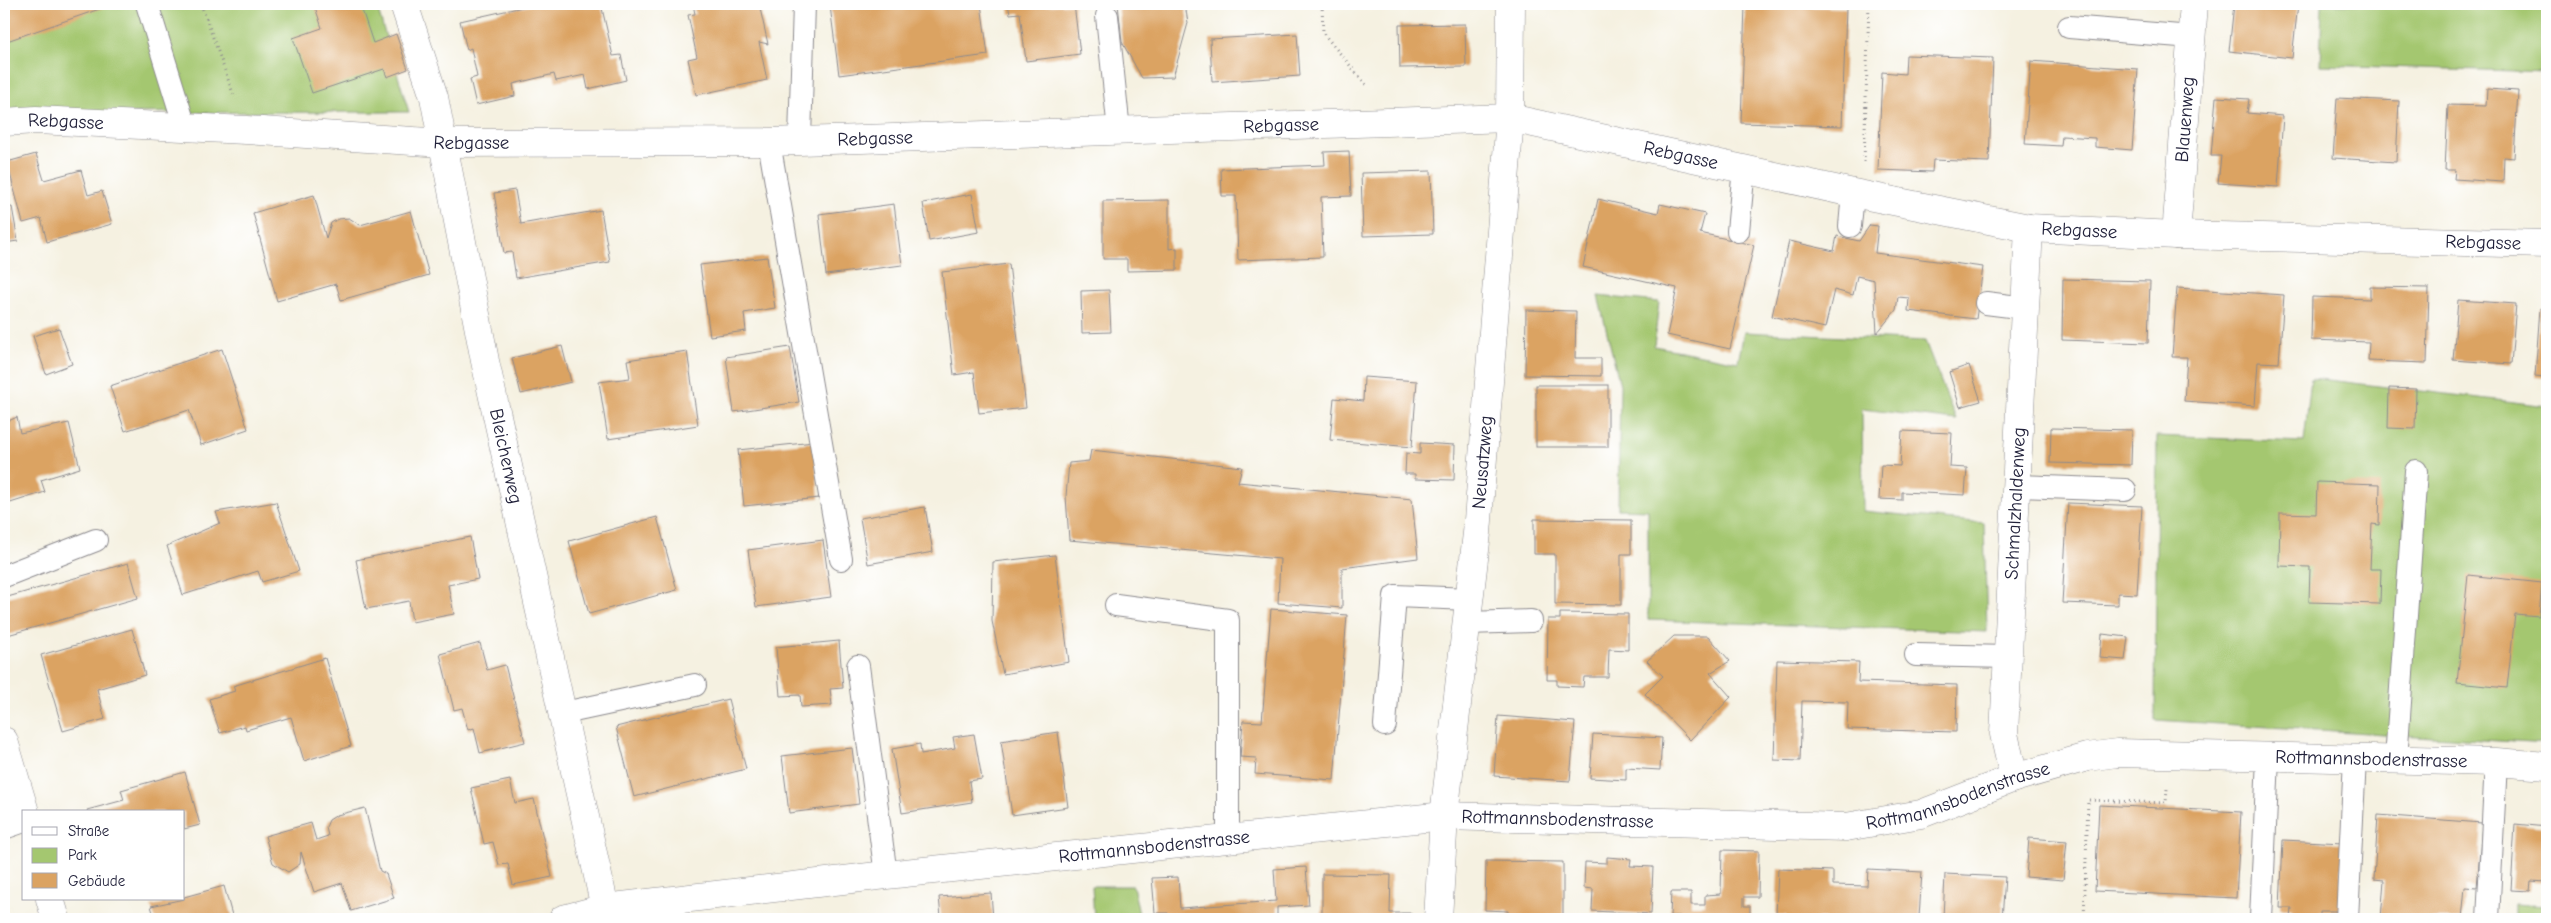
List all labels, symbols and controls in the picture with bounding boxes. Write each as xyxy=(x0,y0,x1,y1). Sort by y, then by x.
street label: Blauenweg xyxy=(2171,76,2199,163)
street label: Rebgasse xyxy=(27,109,104,134)
street label: Rebgasse xyxy=(1243,113,1319,138)
street label: Rebgasse xyxy=(837,126,914,151)
street label: Rebgasse xyxy=(433,131,509,154)
street label: Rebgasse xyxy=(1641,136,1720,174)
street label: Rebgasse xyxy=(2041,218,2118,243)
street label: Rebgasse xyxy=(2445,231,2521,254)
street label: Bleicherweg xyxy=(485,406,527,506)
street label: Neusatzweg xyxy=(1468,415,1497,510)
street label: Schmalzhaldenweg xyxy=(2001,427,2030,580)
street label: Rottmannsbodenstrasse xyxy=(2275,746,2468,772)
street label: Rottmannsbodenstrasse xyxy=(1864,757,2052,834)
street label: Rottmannsbodenstrasse xyxy=(1461,805,1654,833)
legend xyxy=(22,810,185,900)
text: Straße xyxy=(68,822,110,840)
street label: Rottmannsbodenstrasse xyxy=(1057,826,1251,868)
text: Park xyxy=(68,846,97,864)
text: Gebäude xyxy=(68,872,126,890)

